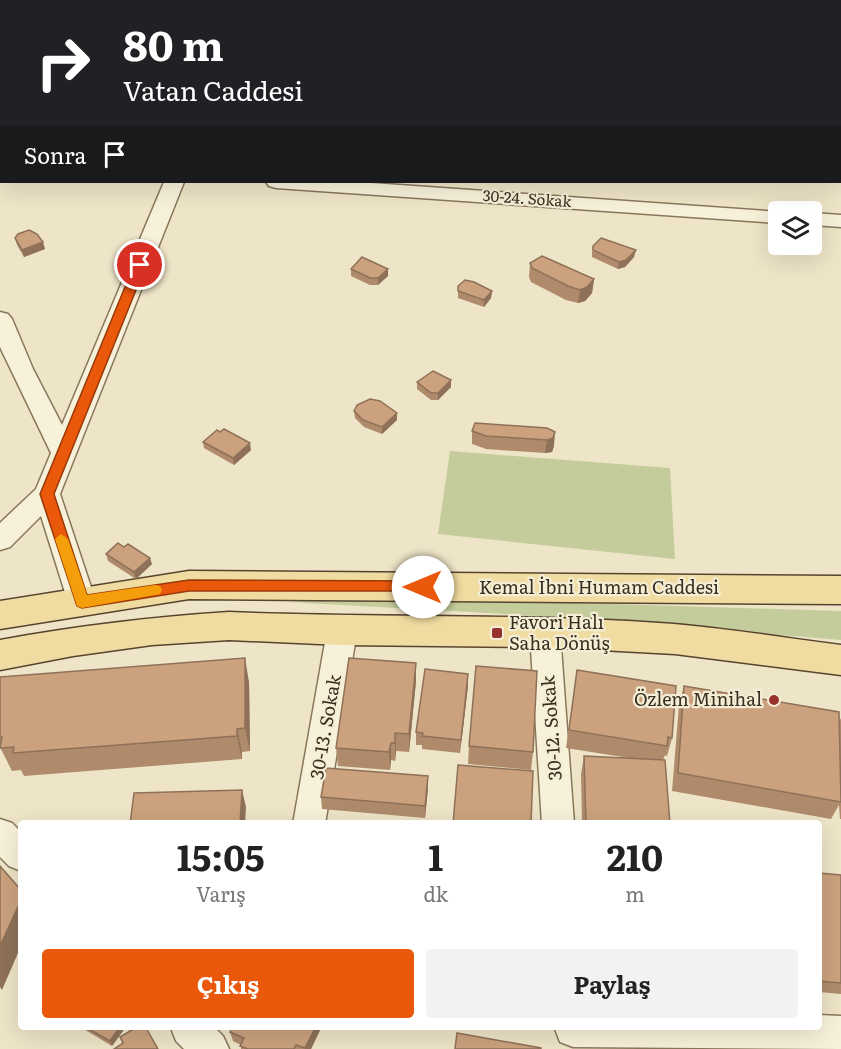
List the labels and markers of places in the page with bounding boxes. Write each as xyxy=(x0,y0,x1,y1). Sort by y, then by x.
pin xyxy=(114,239,165,290)
place label: Favori Halı Saha Dönüş xyxy=(509,608,610,656)
marker: Favori Halı Saha Dönüş xyxy=(490,626,504,640)
place label: Özlem Minihal xyxy=(634,685,762,712)
marker: Özlem Minihal xyxy=(767,693,781,707)

